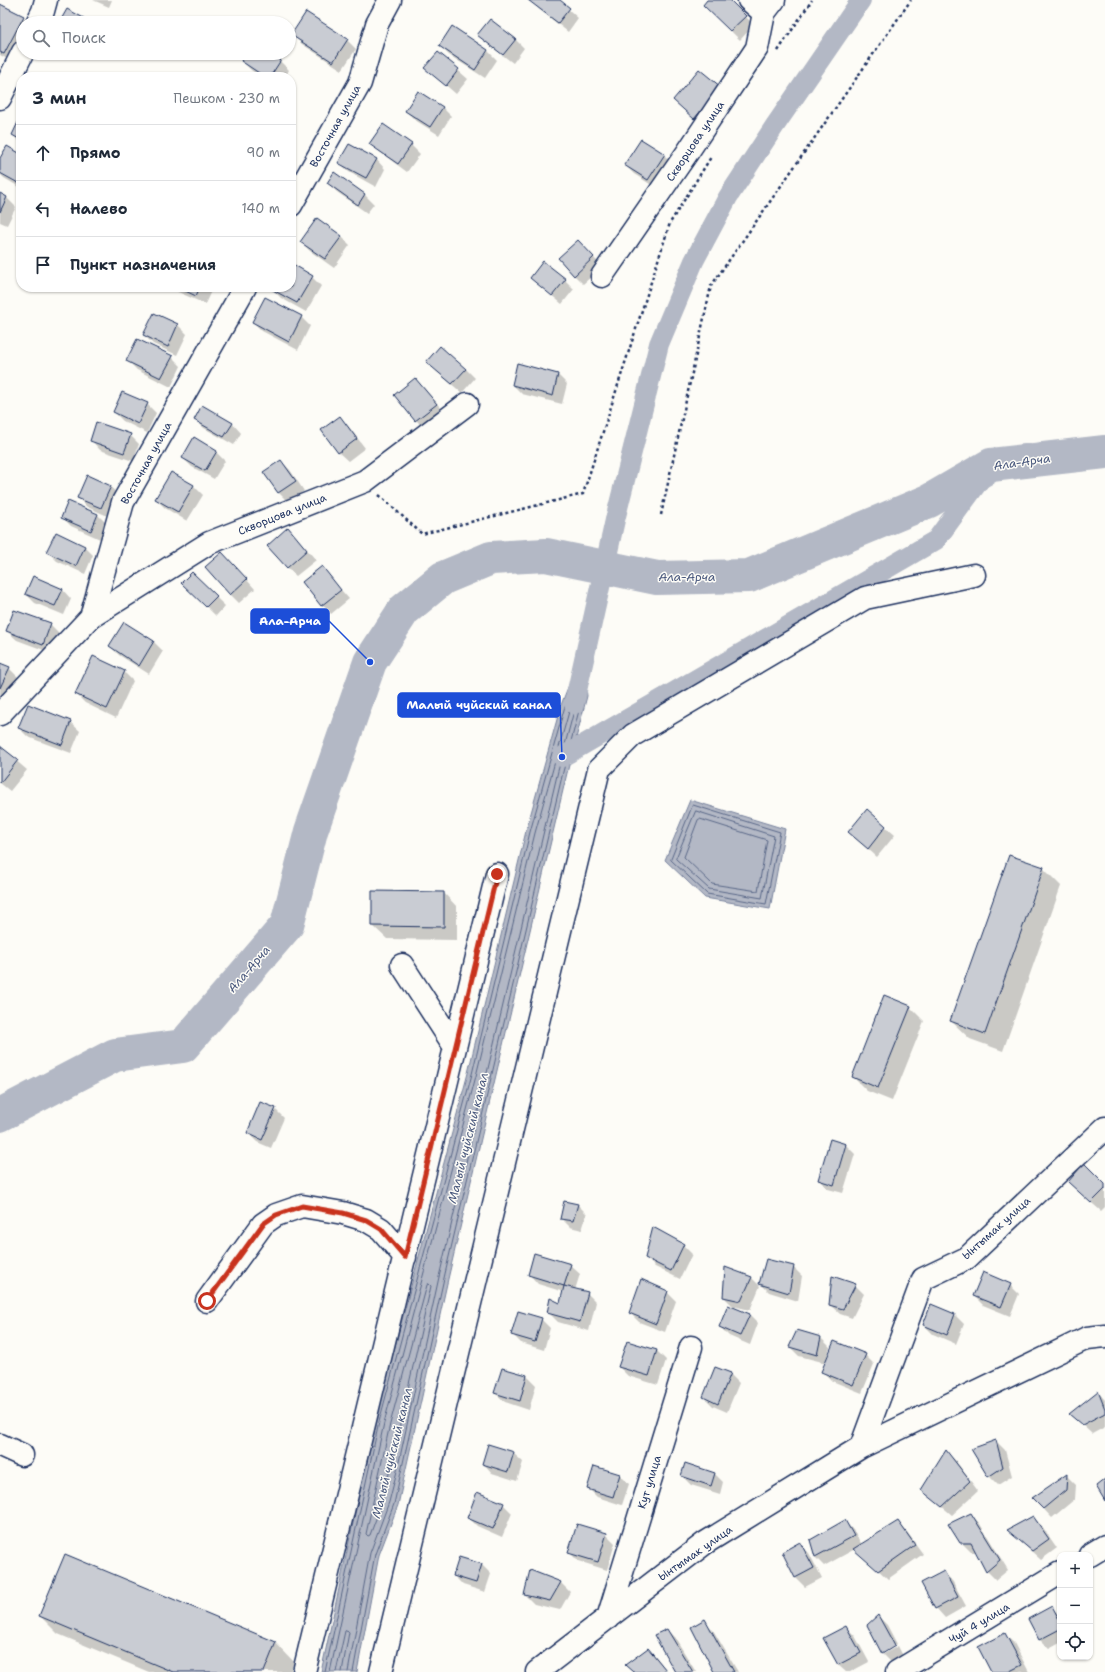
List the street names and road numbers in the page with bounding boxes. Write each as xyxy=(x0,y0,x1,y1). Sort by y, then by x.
street label: Восточная улица xyxy=(306,82,364,170)
street label: Скворцова улица xyxy=(663,98,728,184)
street label: Восточная улица xyxy=(117,419,175,507)
street label: Скворцова улица xyxy=(236,490,329,539)
street label: Ынтымак улица xyxy=(959,1193,1034,1263)
street label: Кут улица xyxy=(634,1453,665,1511)
street label: Ынтымак улица xyxy=(655,1522,736,1585)
street label: Чуй 4 улица xyxy=(946,1599,1013,1647)

